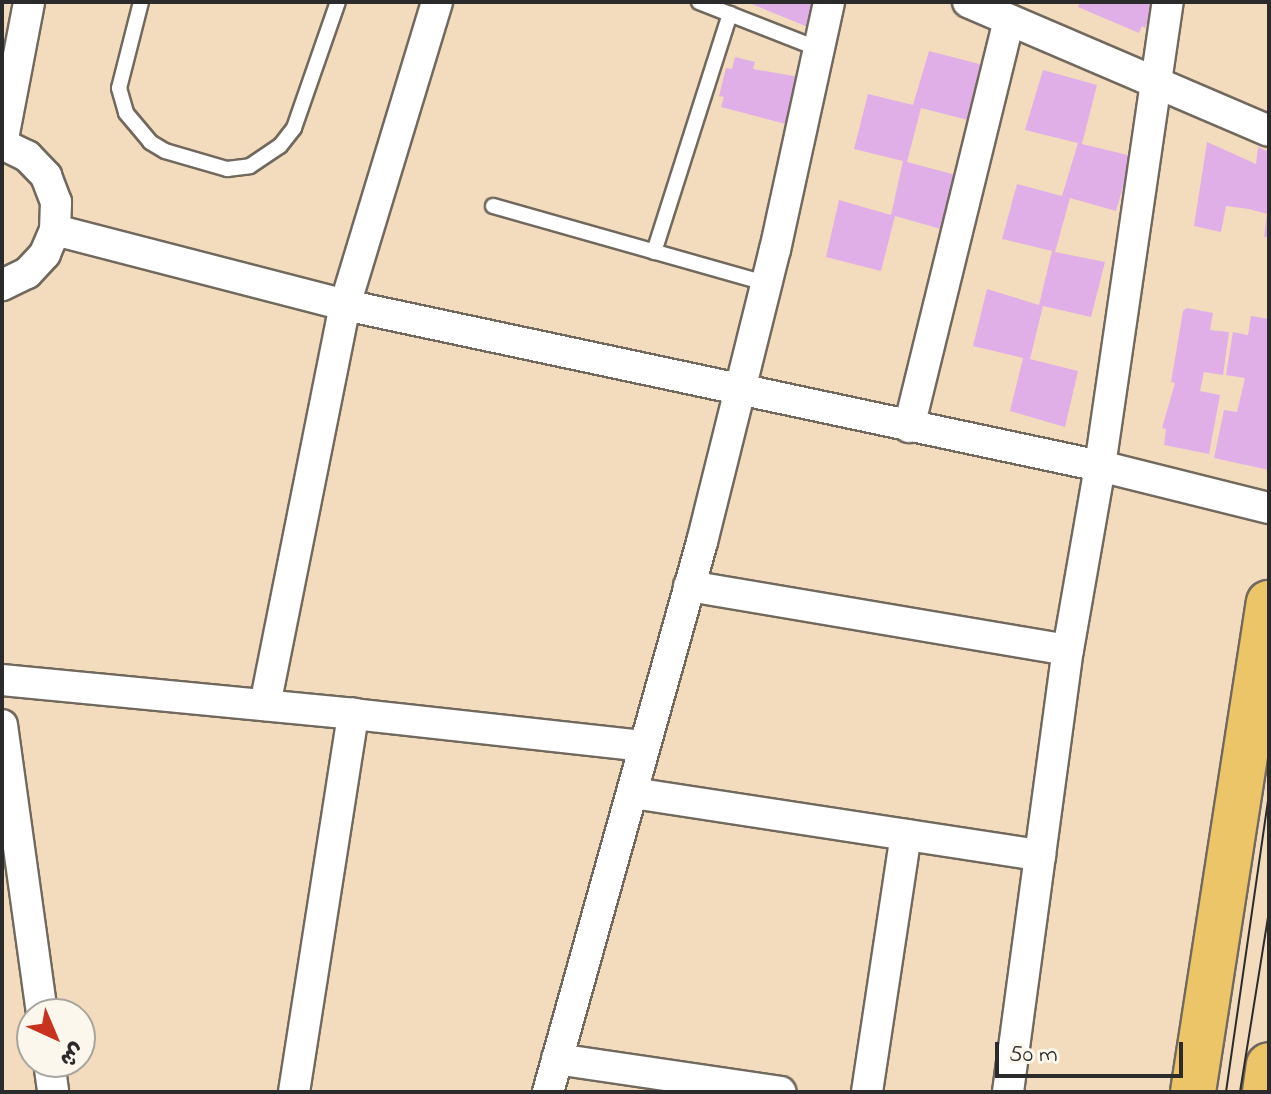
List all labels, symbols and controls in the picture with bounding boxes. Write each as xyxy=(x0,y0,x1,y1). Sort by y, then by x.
north arrow xyxy=(16,998,96,1078)
scale bar xyxy=(999,1026,1187,1076)
text: ش xyxy=(51,1034,91,1074)
text: 50 m xyxy=(1009,1038,1058,1073)

